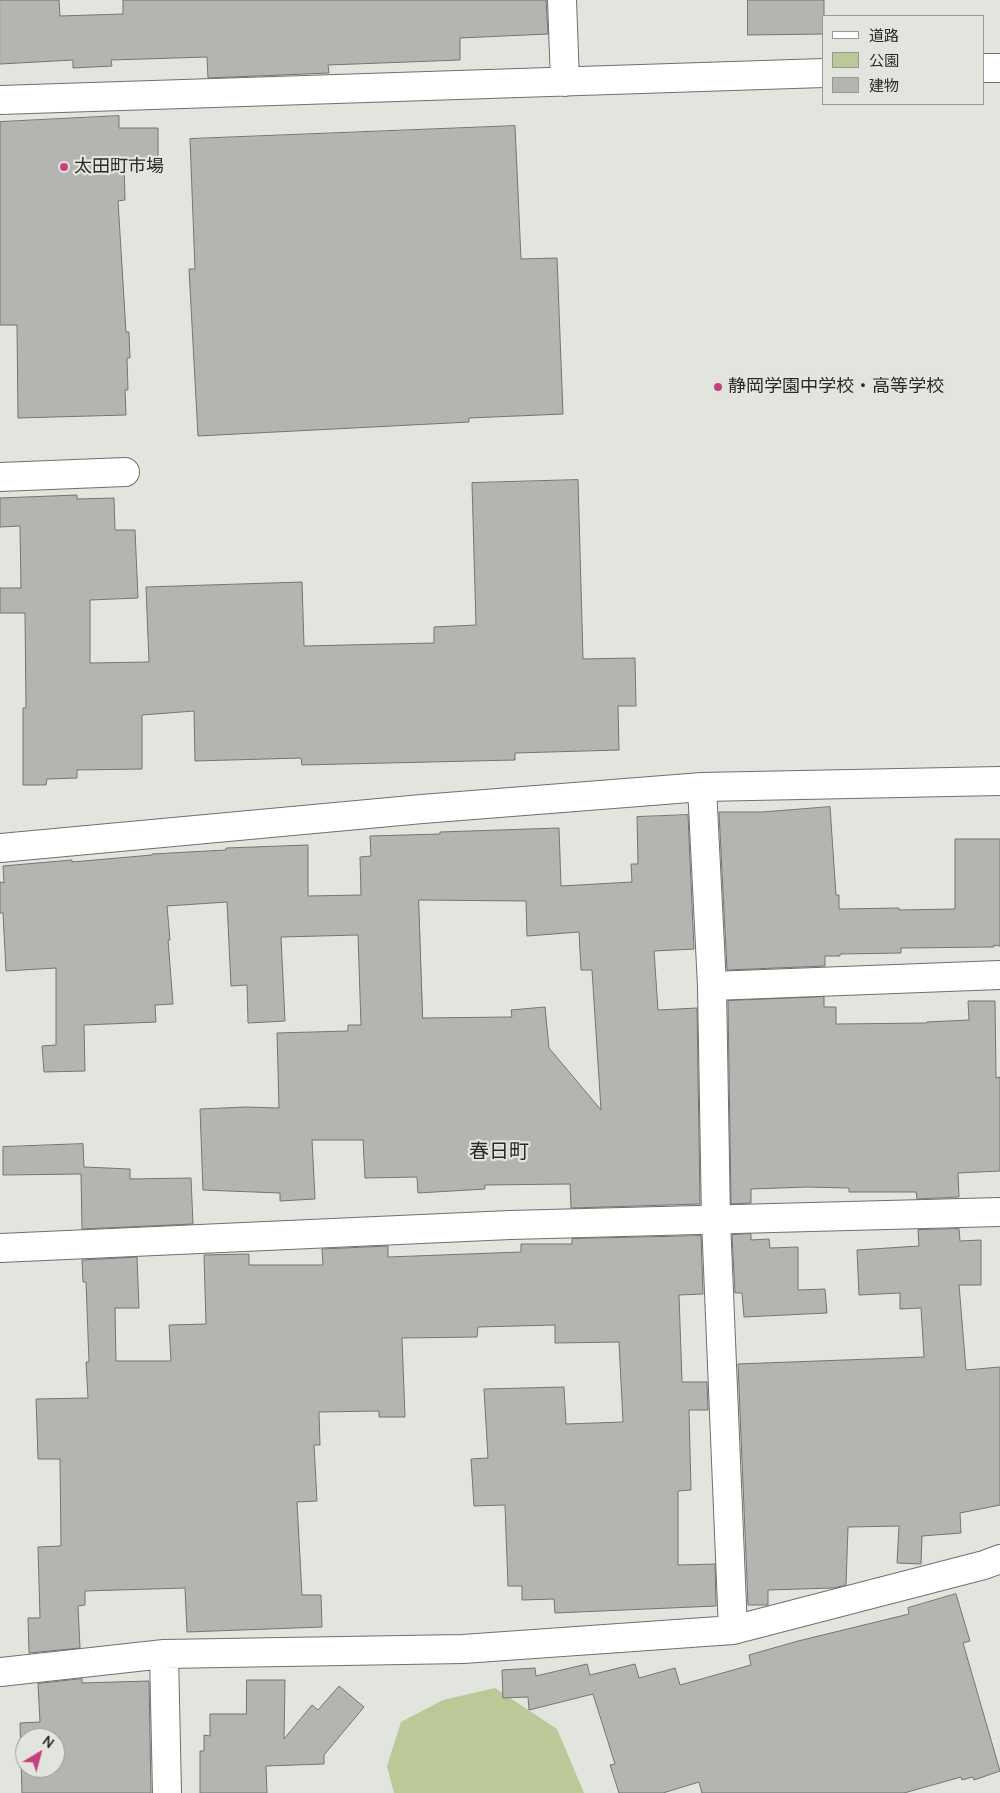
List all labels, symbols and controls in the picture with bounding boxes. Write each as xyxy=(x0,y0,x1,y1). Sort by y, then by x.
legend xyxy=(822,15,985,105)
text: 道路 xyxy=(869,25,899,46)
text: 公園 xyxy=(869,50,899,71)
text: 建物 xyxy=(869,75,899,96)
place label: 太田町市場 xyxy=(74,156,164,178)
marker: 太田町市場 xyxy=(58,161,70,173)
place label: 静岡学園中学校・高等学校 xyxy=(728,376,944,398)
marker: 静岡学園中学校・高等学校 xyxy=(712,381,724,393)
district label: 春日町 xyxy=(469,1140,529,1164)
north arrow xyxy=(15,1728,65,1778)
text: N xyxy=(39,1731,58,1752)

